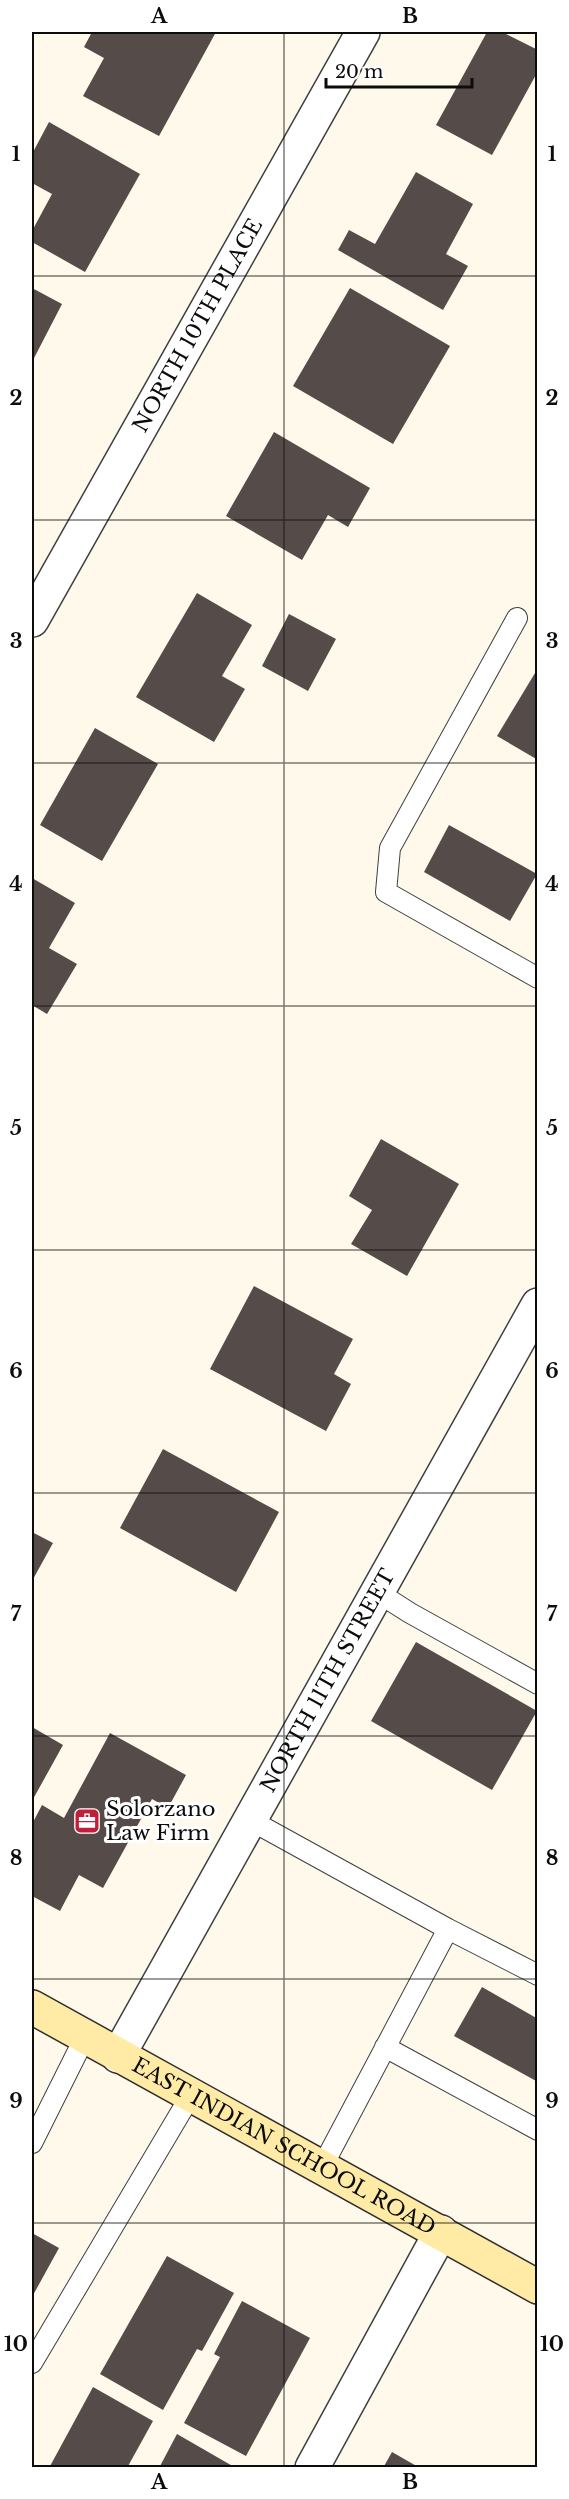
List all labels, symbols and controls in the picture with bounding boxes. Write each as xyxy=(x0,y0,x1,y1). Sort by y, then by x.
text: A xyxy=(150,4,168,28)
text: B xyxy=(402,4,418,28)
scale bar xyxy=(326,51,472,89)
text: 20 m xyxy=(335,61,383,83)
text: 1 xyxy=(12,142,21,166)
text: 1 xyxy=(548,142,557,166)
street label: NORTH 10TH PLACE xyxy=(127,214,268,437)
text: 2 xyxy=(9,386,23,410)
text: 2 xyxy=(545,386,559,410)
text: 3 xyxy=(10,629,22,653)
text: 3 xyxy=(546,629,558,653)
text: 4 xyxy=(9,872,23,896)
text: 4 xyxy=(545,872,559,896)
text: 5 xyxy=(10,1116,22,1140)
text: 5 xyxy=(546,1116,558,1140)
text: 6 xyxy=(9,1359,23,1383)
text: 6 xyxy=(545,1359,559,1383)
street label: NORTH 11TH STREET xyxy=(255,1564,401,1797)
text: 7 xyxy=(11,1602,22,1626)
text: 7 xyxy=(547,1602,558,1626)
place label: Solorzano Law Firm xyxy=(106,1796,215,1846)
office icon: Solorzano Law Firm xyxy=(72,1806,102,1836)
text: 8 xyxy=(10,1846,22,1870)
text: 8 xyxy=(546,1846,558,1870)
street label: EAST INDIAN SCHOOL ROAD xyxy=(128,2052,440,2241)
text: 9 xyxy=(9,2089,23,2113)
text: 9 xyxy=(545,2089,559,2113)
text: 10 xyxy=(4,2332,28,2356)
text: 10 xyxy=(540,2332,564,2356)
text: A xyxy=(150,2470,168,2494)
text: B xyxy=(402,2470,418,2494)

